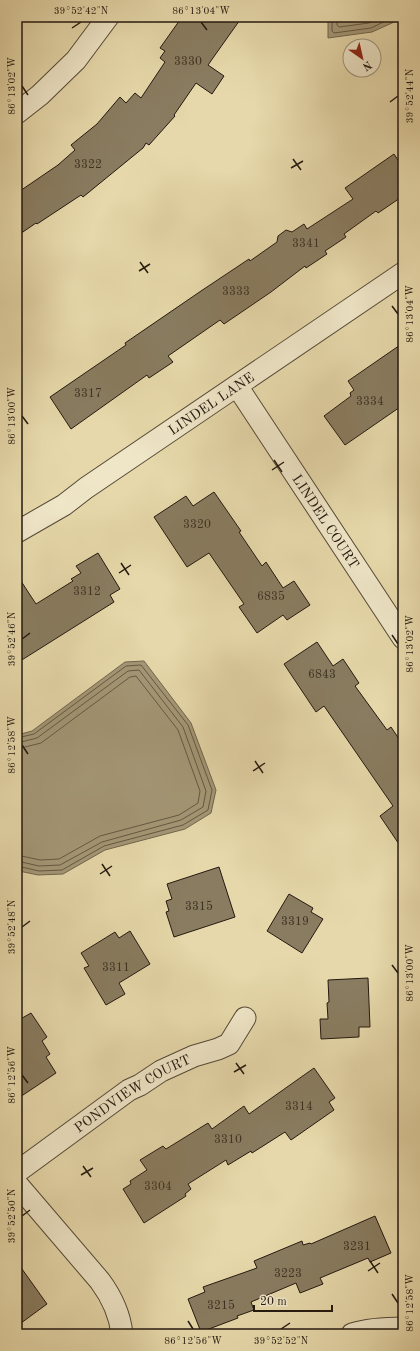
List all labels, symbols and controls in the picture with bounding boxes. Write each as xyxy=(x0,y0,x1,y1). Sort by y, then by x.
text: 39°52'42"N xyxy=(54,6,109,16)
text: 86°13'04"W xyxy=(172,6,230,16)
north arrow xyxy=(342,38,382,78)
house number: 3330 xyxy=(174,56,202,68)
text: 86°13'02"W xyxy=(7,57,17,115)
text: N xyxy=(360,58,373,72)
text: 39°52'44"N xyxy=(405,68,415,123)
house number: 3322 xyxy=(74,159,102,171)
house number: 3341 xyxy=(292,238,320,250)
text: 86°13'04"W xyxy=(405,285,415,343)
house number: 3333 xyxy=(222,286,250,298)
street label: LINDEL LANE xyxy=(166,370,257,438)
text: 86°13'00"W xyxy=(7,387,17,445)
house number: 3317 xyxy=(74,388,102,400)
house number: 3334 xyxy=(356,396,384,408)
street label: LINDEL COURT xyxy=(289,472,361,571)
house number: 3320 xyxy=(183,519,211,531)
house number: 3312 xyxy=(73,586,101,598)
house number: 6835 xyxy=(257,590,285,603)
text: 39°52'46"N xyxy=(7,611,17,666)
text: 86°13'02"W xyxy=(405,615,415,673)
house number: 6843 xyxy=(308,669,336,681)
text: 86°12'58"W xyxy=(7,716,17,774)
text: 39°52'48"N xyxy=(7,899,17,954)
house number: 3315 xyxy=(185,900,213,913)
house number: 3319 xyxy=(281,916,309,928)
text: 86°13'00"W xyxy=(405,944,415,1002)
house number: 3311 xyxy=(102,962,130,974)
text: 86°12'56"W xyxy=(7,1046,17,1104)
street label: PONDVIEW COURT xyxy=(72,1053,193,1136)
house number: 3314 xyxy=(285,1101,313,1113)
house number: 3310 xyxy=(214,1134,242,1146)
house number: 3304 xyxy=(144,1181,172,1193)
text: 39°52'50"N xyxy=(7,1188,17,1243)
house number: 3231 xyxy=(343,1241,371,1253)
house number: 3223 xyxy=(274,1268,302,1280)
text: 86°12'58"W xyxy=(405,1274,415,1332)
scale bar xyxy=(254,1287,332,1313)
text: 20 m xyxy=(260,1296,287,1308)
house number: 3215 xyxy=(207,1299,235,1312)
text: 86°12'56"W xyxy=(164,1336,222,1346)
text: 39°52'52"N xyxy=(254,1336,309,1346)

